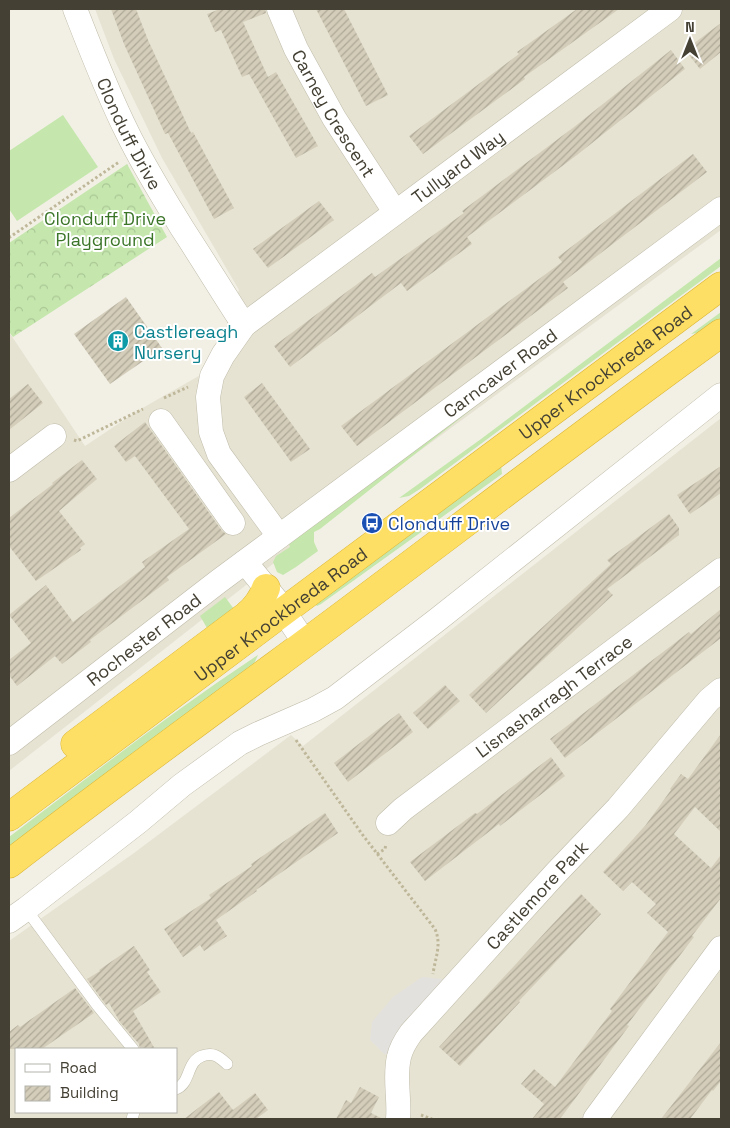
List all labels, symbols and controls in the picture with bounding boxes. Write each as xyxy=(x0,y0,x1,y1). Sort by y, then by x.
north arrow xyxy=(665,15,715,65)
text: N xyxy=(685,18,695,36)
street label: Carney Crescent xyxy=(287,45,381,181)
street label: Clonduff Drive xyxy=(92,74,167,194)
street label: Tullyard Way xyxy=(407,125,509,208)
park label: Clonduff Drive Playground xyxy=(44,207,166,251)
street label: Upper Knockbreda Road xyxy=(514,300,697,444)
place label: Castlereagh Nursery xyxy=(134,320,238,364)
street label: Carncaver Road xyxy=(439,323,562,422)
building icon: Castlereagh Nursery xyxy=(106,329,130,353)
bus stop icon: Clonduff Drive xyxy=(360,511,384,535)
place label: Clonduff Drive xyxy=(388,512,510,535)
street label: Upper Knockbreda Road xyxy=(189,542,372,686)
street label: Rochester Road xyxy=(82,588,205,691)
street label: Lisnasharragh Terrace xyxy=(471,629,637,762)
street label: Castlemore Park xyxy=(481,835,593,954)
legend xyxy=(15,1048,178,1113)
text: Road xyxy=(60,1058,97,1077)
text: Building xyxy=(60,1083,119,1102)

